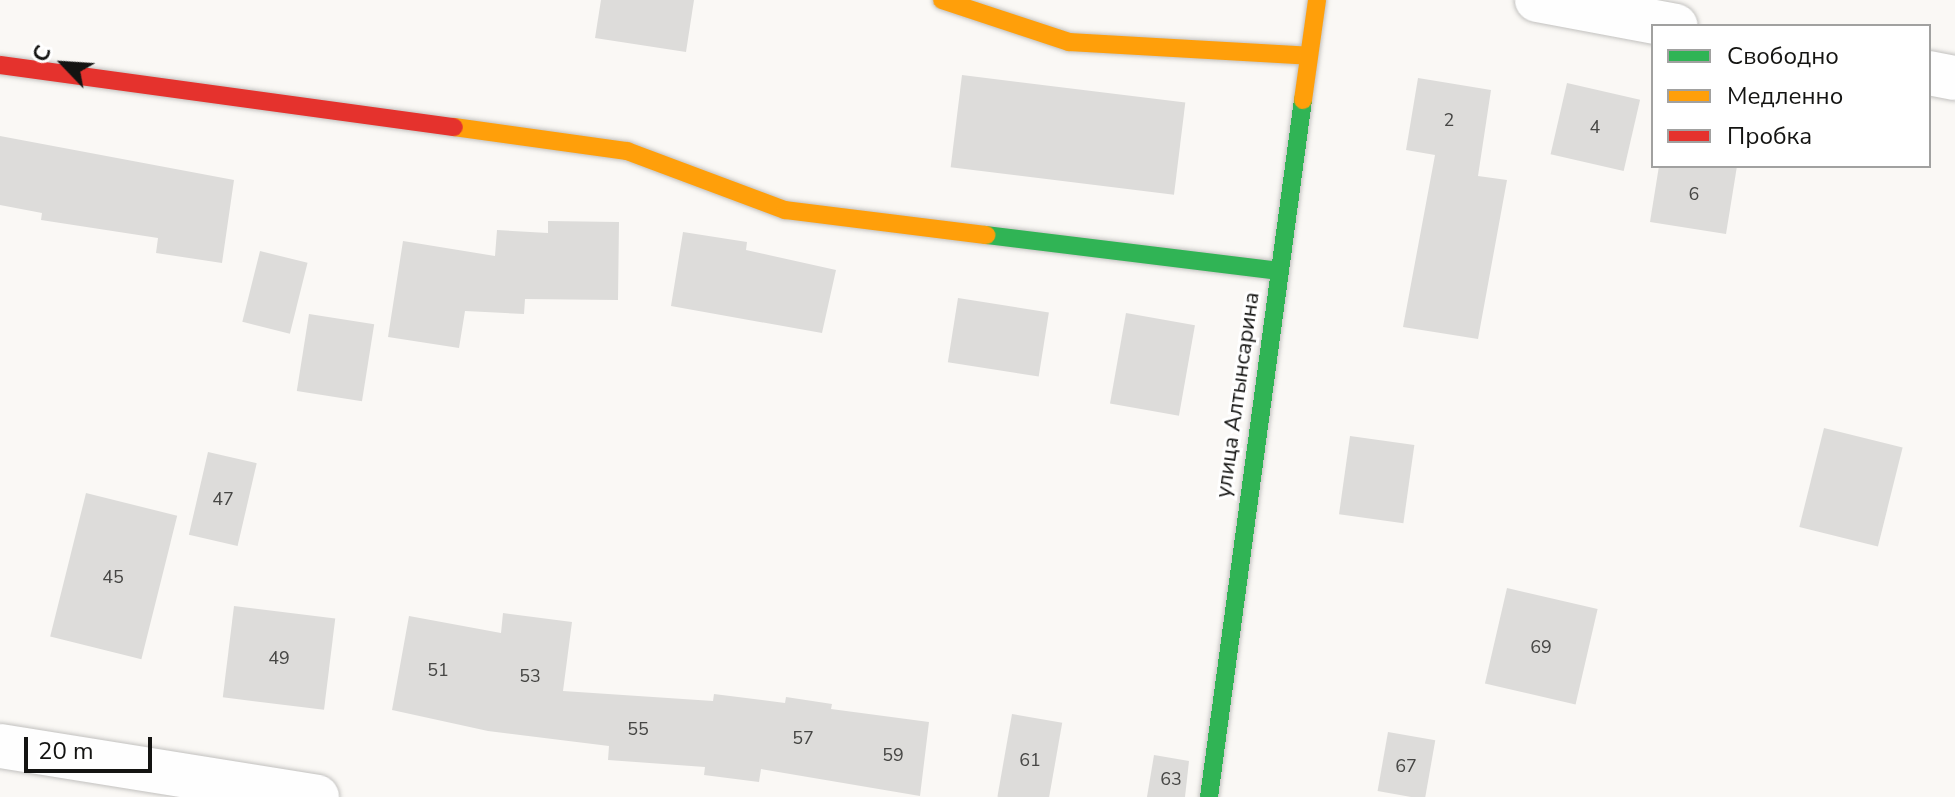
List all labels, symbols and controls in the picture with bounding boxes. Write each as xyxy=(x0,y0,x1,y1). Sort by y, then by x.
north arrow xyxy=(24,24,104,104)
legend xyxy=(1651,24,1931,168)
text: Свободно xyxy=(1727,40,1839,72)
text: С xyxy=(25,41,59,67)
text: Медленно xyxy=(1727,80,1843,112)
house number: 2 xyxy=(1444,109,1454,131)
house number: 4 xyxy=(1590,116,1600,138)
text: Пробка xyxy=(1727,120,1812,152)
house number: 6 xyxy=(1689,183,1699,205)
street label: улица Алтынсарина xyxy=(1210,290,1266,500)
house number: 47 xyxy=(212,488,234,510)
house number: 45 xyxy=(102,566,124,588)
house number: 69 xyxy=(1530,636,1552,658)
house number: 49 xyxy=(268,647,290,669)
house number: 51 xyxy=(427,659,449,681)
house number: 53 xyxy=(519,665,541,687)
house number: 55 xyxy=(627,718,649,740)
scale bar xyxy=(28,721,156,771)
house number: 57 xyxy=(792,727,814,749)
text: 20 m xyxy=(38,735,94,767)
house number: 59 xyxy=(882,744,904,766)
house number: 61 xyxy=(1019,749,1041,771)
house number: 67 xyxy=(1395,755,1417,777)
house number: 63 xyxy=(1160,768,1182,790)

